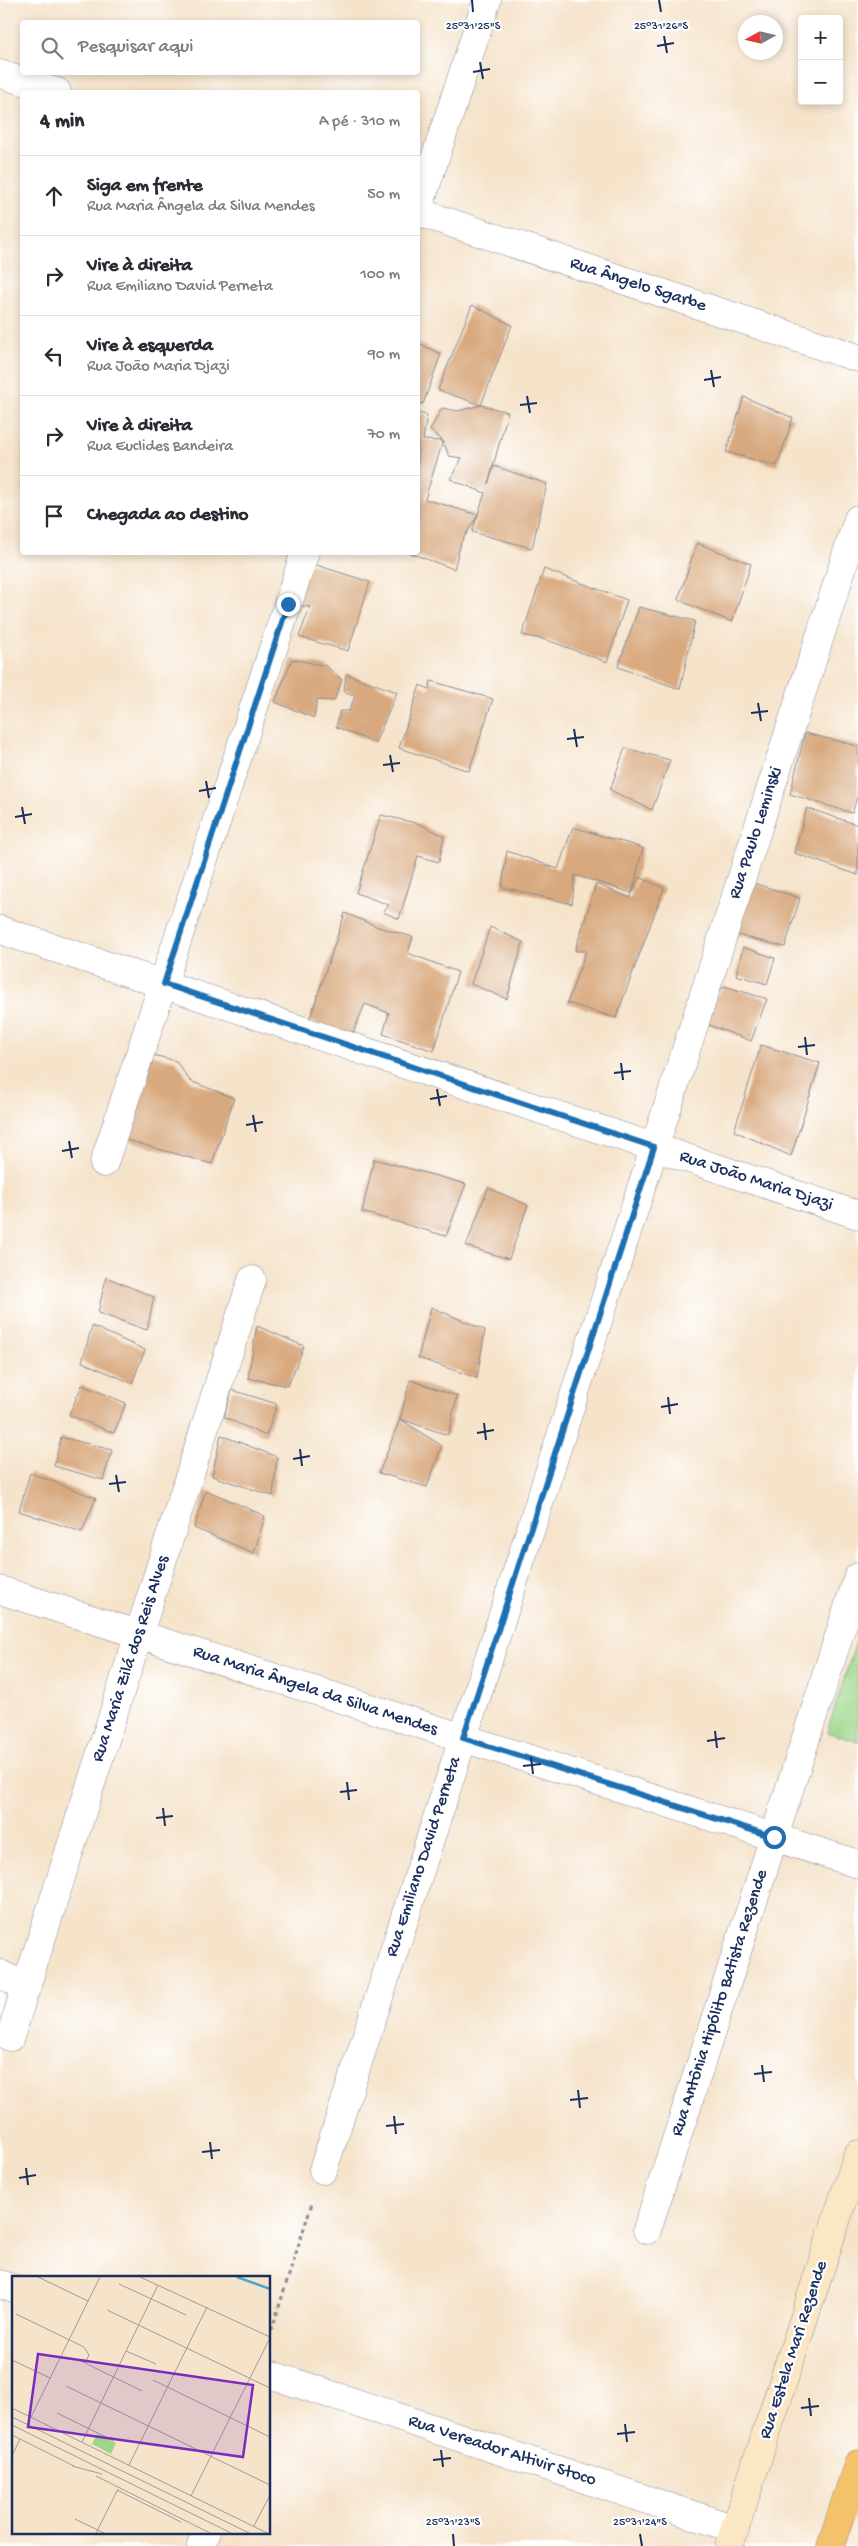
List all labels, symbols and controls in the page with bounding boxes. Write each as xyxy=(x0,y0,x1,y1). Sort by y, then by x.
north arrow xyxy=(738,15,783,60)
map controls xyxy=(798,15,843,105)
button: + xyxy=(798,15,843,60)
search box xyxy=(20,20,420,75)
text: 25°31'25"S xyxy=(446,20,501,34)
text: 25°31'26"S xyxy=(634,20,689,34)
icon: search xyxy=(38,34,66,62)
text: Pesquisar aqui xyxy=(78,36,193,59)
button: − xyxy=(798,60,843,105)
text: 4 min xyxy=(40,110,84,135)
text: A pé · 310 m xyxy=(319,113,400,132)
text: Siga em frente xyxy=(87,175,203,198)
icon: ahead xyxy=(40,182,68,210)
text: 50 m xyxy=(367,186,400,205)
text: Rua Maria Ângela da Silva Mendes xyxy=(87,198,315,217)
street label: Rua Ângelo Sgarbe xyxy=(567,252,710,317)
text: Vire à direita xyxy=(87,255,192,278)
icon: right xyxy=(40,262,68,290)
text: 100 m xyxy=(360,266,400,285)
text: Rua Emiliano David Perneta xyxy=(87,278,273,297)
text: Vire à esquerda xyxy=(87,335,213,358)
icon: left xyxy=(40,342,68,370)
text: 90 m xyxy=(368,346,400,365)
text: Rua João Maria Djazi xyxy=(87,358,230,377)
text: Vire à direita xyxy=(87,415,192,438)
icon: right xyxy=(40,422,68,450)
text: 70 m xyxy=(367,426,400,445)
text: Rua Euclides Bandeira xyxy=(87,438,233,457)
icon: arrive xyxy=(40,502,68,530)
text: Chegada ao destino xyxy=(87,504,248,527)
route end xyxy=(277,593,300,616)
street label: Rua Paulo Leminski xyxy=(725,764,787,902)
street label: Rua João Maria Djazi xyxy=(676,1146,836,1216)
street label: Rua Maria Zilá dos Reis Alves xyxy=(88,1552,175,1765)
street label: Rua Maria Ângela da Silva Mendes xyxy=(190,1640,442,1741)
street label: Rua Emiliano David Perneta xyxy=(382,1753,467,1960)
route start xyxy=(763,1826,786,1849)
street label: Rua Antônia Hipólito Batista Rezende xyxy=(667,1866,773,2139)
street label: Rua Estela Mari Rezende xyxy=(755,2258,833,2442)
inset map xyxy=(12,2276,270,2534)
street label: Rua Vereador Altivir Stoco xyxy=(405,2411,599,2491)
text: 25°31'23"S xyxy=(426,2516,481,2530)
text: 25°31'24"S xyxy=(613,2516,667,2530)

